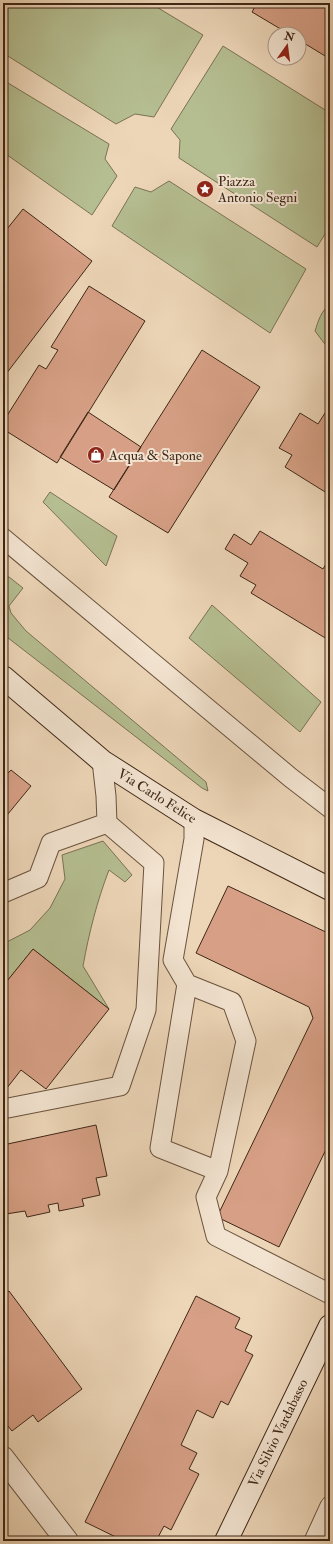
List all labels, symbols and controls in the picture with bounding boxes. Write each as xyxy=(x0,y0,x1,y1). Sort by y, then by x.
north arrow xyxy=(267,26,307,66)
text: N xyxy=(282,29,297,45)
place label: Piazza Antonio Segni xyxy=(217,173,298,206)
place icon: Piazza Antonio Segni xyxy=(195,179,215,199)
shop icon: Acqua & Sapone xyxy=(86,445,106,465)
place label: Acqua & Sapone xyxy=(108,447,202,465)
street label: Via Carlo Felice xyxy=(114,765,200,827)
street label: Via Silvio Vardabasso xyxy=(245,1376,312,1490)

